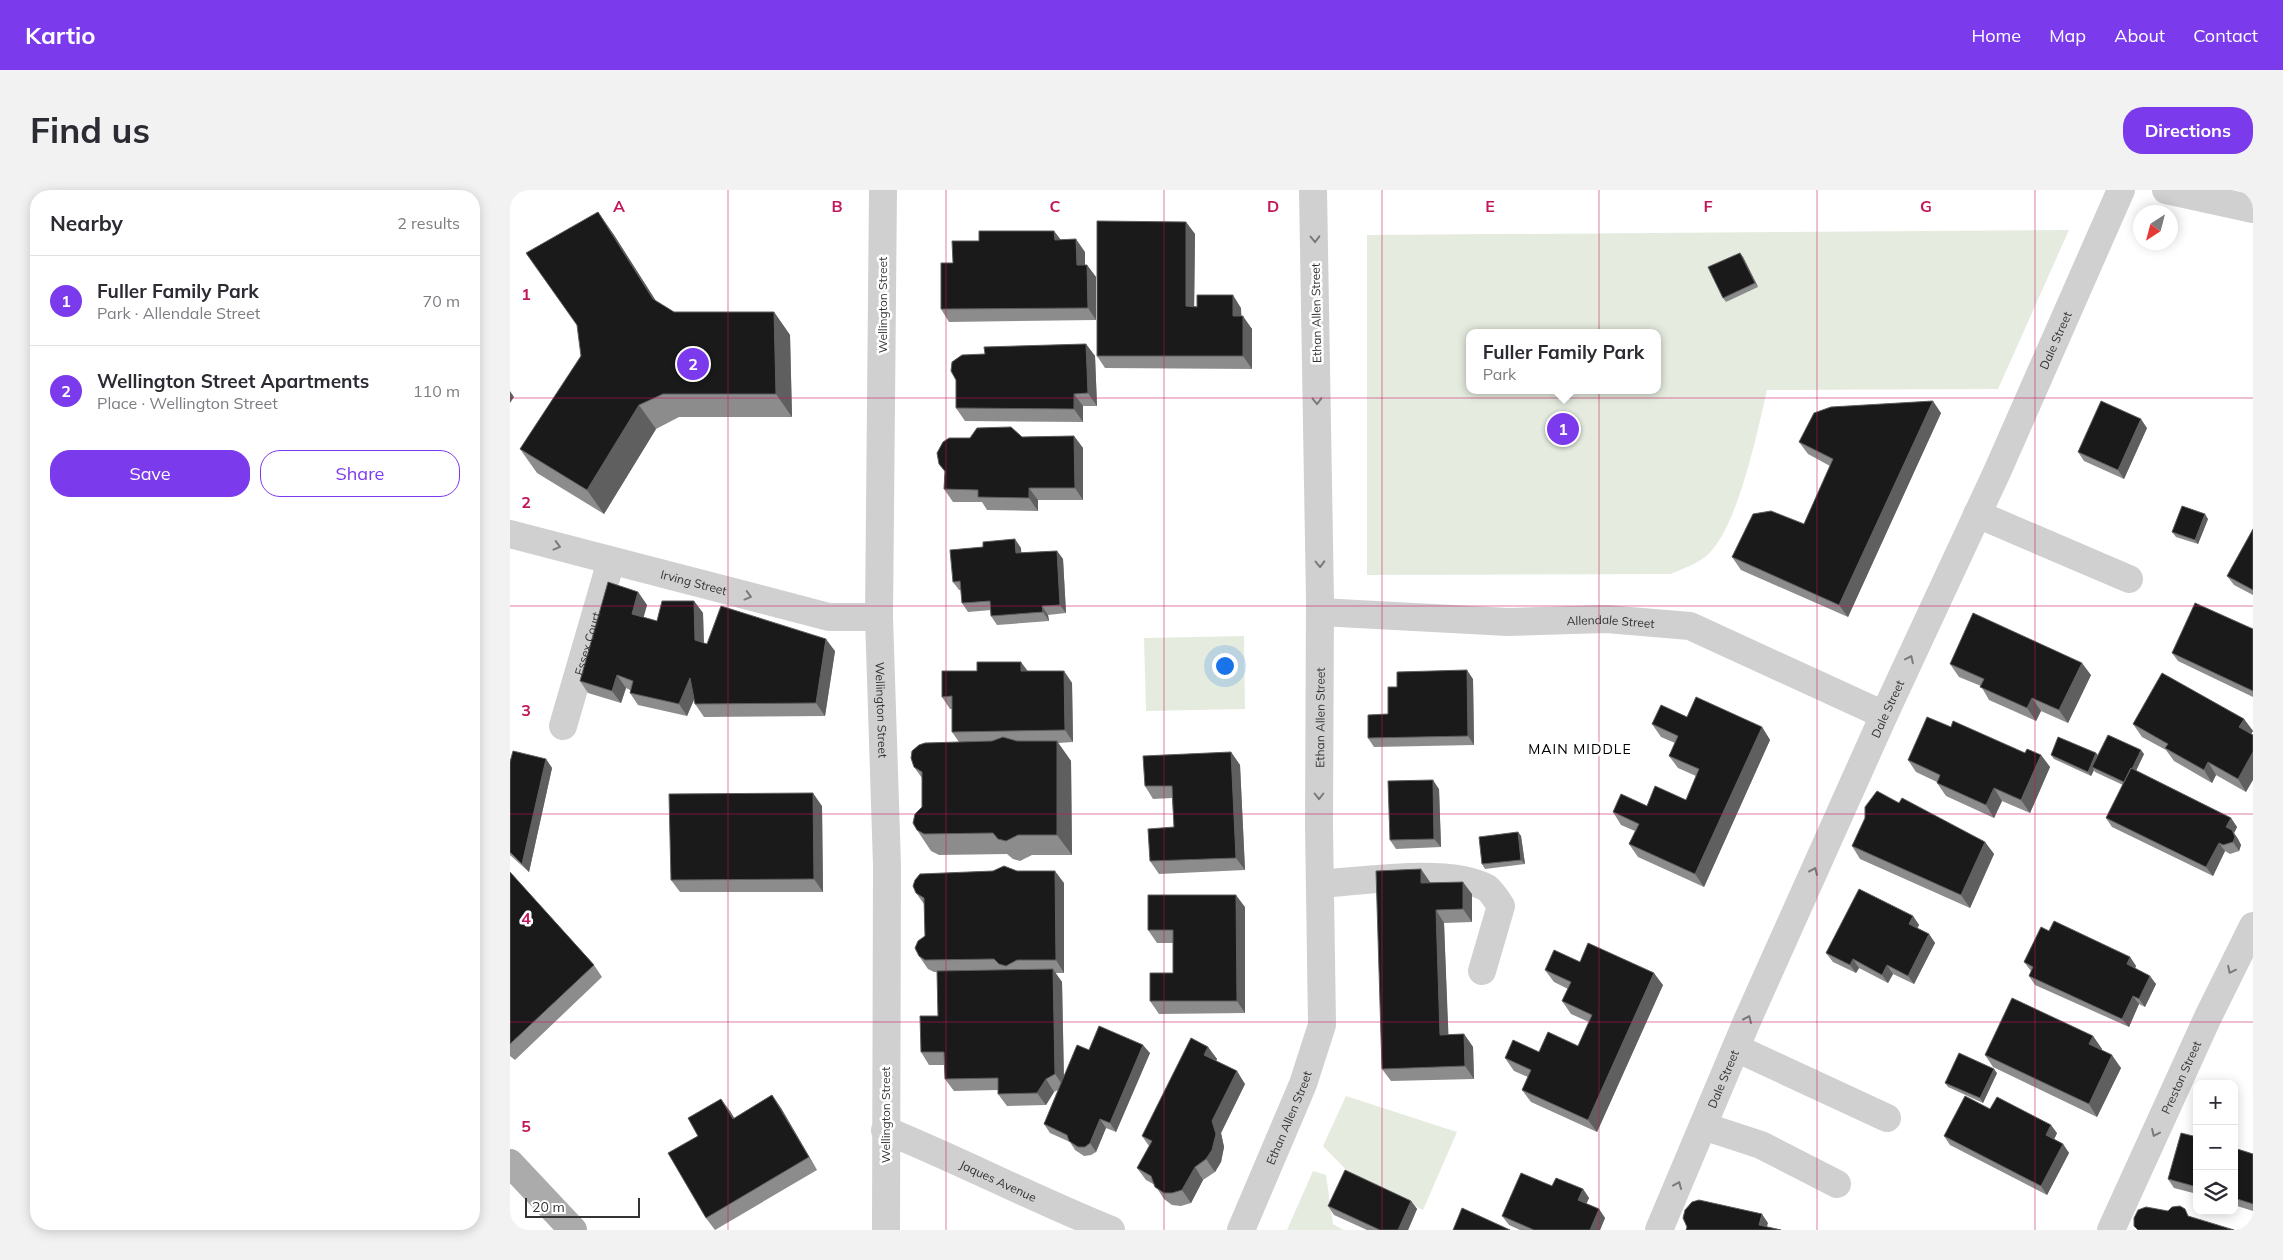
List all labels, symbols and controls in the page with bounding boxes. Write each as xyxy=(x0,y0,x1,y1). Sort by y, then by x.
text: Kartio xyxy=(25,20,96,50)
text: Home xyxy=(1971,24,2021,47)
text: Map xyxy=(2049,24,2086,47)
text: About xyxy=(2114,24,2165,47)
text: Contact xyxy=(2193,24,2258,47)
button: Directions xyxy=(2123,107,2253,154)
text: Find us xyxy=(30,108,150,152)
text: A xyxy=(613,196,625,216)
text: B xyxy=(831,196,843,216)
text: C xyxy=(1050,196,1061,216)
text: D xyxy=(1267,196,1279,216)
text: E xyxy=(1485,196,1495,216)
text: F xyxy=(1703,196,1713,216)
text: G xyxy=(1920,196,1932,216)
north arrow xyxy=(2133,205,2178,250)
text: Nearby xyxy=(50,210,123,236)
text: 2 results xyxy=(397,213,460,233)
one-way arrow xyxy=(1310,235,1320,243)
street label: Wellington Street xyxy=(875,257,890,353)
street label: Ethan Allen Street xyxy=(1308,263,1324,363)
text: Fuller Family Park xyxy=(97,279,259,303)
text: 1 xyxy=(521,284,531,304)
text: 1 xyxy=(61,291,71,311)
text: 70 m xyxy=(423,291,460,311)
text: Park · Allendale Street xyxy=(97,303,260,323)
street label: Dale Street xyxy=(2036,309,2074,372)
popup xyxy=(1466,329,1661,394)
text: Fuller Family Park xyxy=(1483,340,1644,364)
pin: 2 xyxy=(677,345,709,383)
text: Park xyxy=(1483,364,1516,384)
text: Wellington Street Apartments xyxy=(97,369,369,393)
text: 2 xyxy=(61,381,71,401)
text: 110 m xyxy=(413,381,460,401)
text: Place · Wellington Street xyxy=(97,393,278,413)
one-way arrow xyxy=(1312,397,1323,405)
pin: 1 xyxy=(1547,410,1579,448)
button: Save xyxy=(50,450,250,497)
button: Share xyxy=(260,450,460,497)
text: 2 xyxy=(521,492,531,512)
one-way arrow xyxy=(553,541,561,551)
one-way arrow xyxy=(1315,560,1325,568)
street label: Irving Street xyxy=(659,566,729,598)
one-way arrow xyxy=(744,590,753,601)
street label: Essex Court xyxy=(571,610,603,677)
street label: Allendale Street xyxy=(1566,611,1655,631)
your location xyxy=(1212,653,1238,679)
one-way arrow xyxy=(1903,655,1914,664)
street label: Wellington Street xyxy=(873,661,891,758)
street label: Ethan Allen Street xyxy=(1312,668,1327,768)
street label: Dale Street xyxy=(1867,677,1907,740)
text: 3 xyxy=(521,700,531,720)
district label: MAIN MIDDLE xyxy=(1528,740,1632,758)
one-way arrow xyxy=(1314,792,1324,800)
one-way arrow xyxy=(1808,867,1819,876)
text: 4 xyxy=(521,908,531,928)
one-way arrow xyxy=(2227,965,2238,974)
one-way arrow xyxy=(1742,1015,1753,1024)
street label: Preston Street xyxy=(2157,1038,2204,1116)
street label: Dale Street xyxy=(1704,1047,1742,1110)
street label: Wellington Street xyxy=(878,1067,893,1163)
street label: Ethan Allen Street xyxy=(1262,1069,1314,1167)
map controls xyxy=(2193,1080,2238,1215)
button: + xyxy=(2193,1080,2238,1125)
text: 5 xyxy=(521,1116,531,1136)
button: − xyxy=(2193,1125,2238,1170)
one-way arrow xyxy=(2151,1128,2162,1137)
street label: Jaques Avenue xyxy=(958,1156,1039,1204)
button: layers xyxy=(2193,1170,2238,1215)
one-way arrow xyxy=(1671,1181,1682,1190)
scale bar xyxy=(525,1195,640,1218)
text: 20 m xyxy=(532,1198,565,1216)

